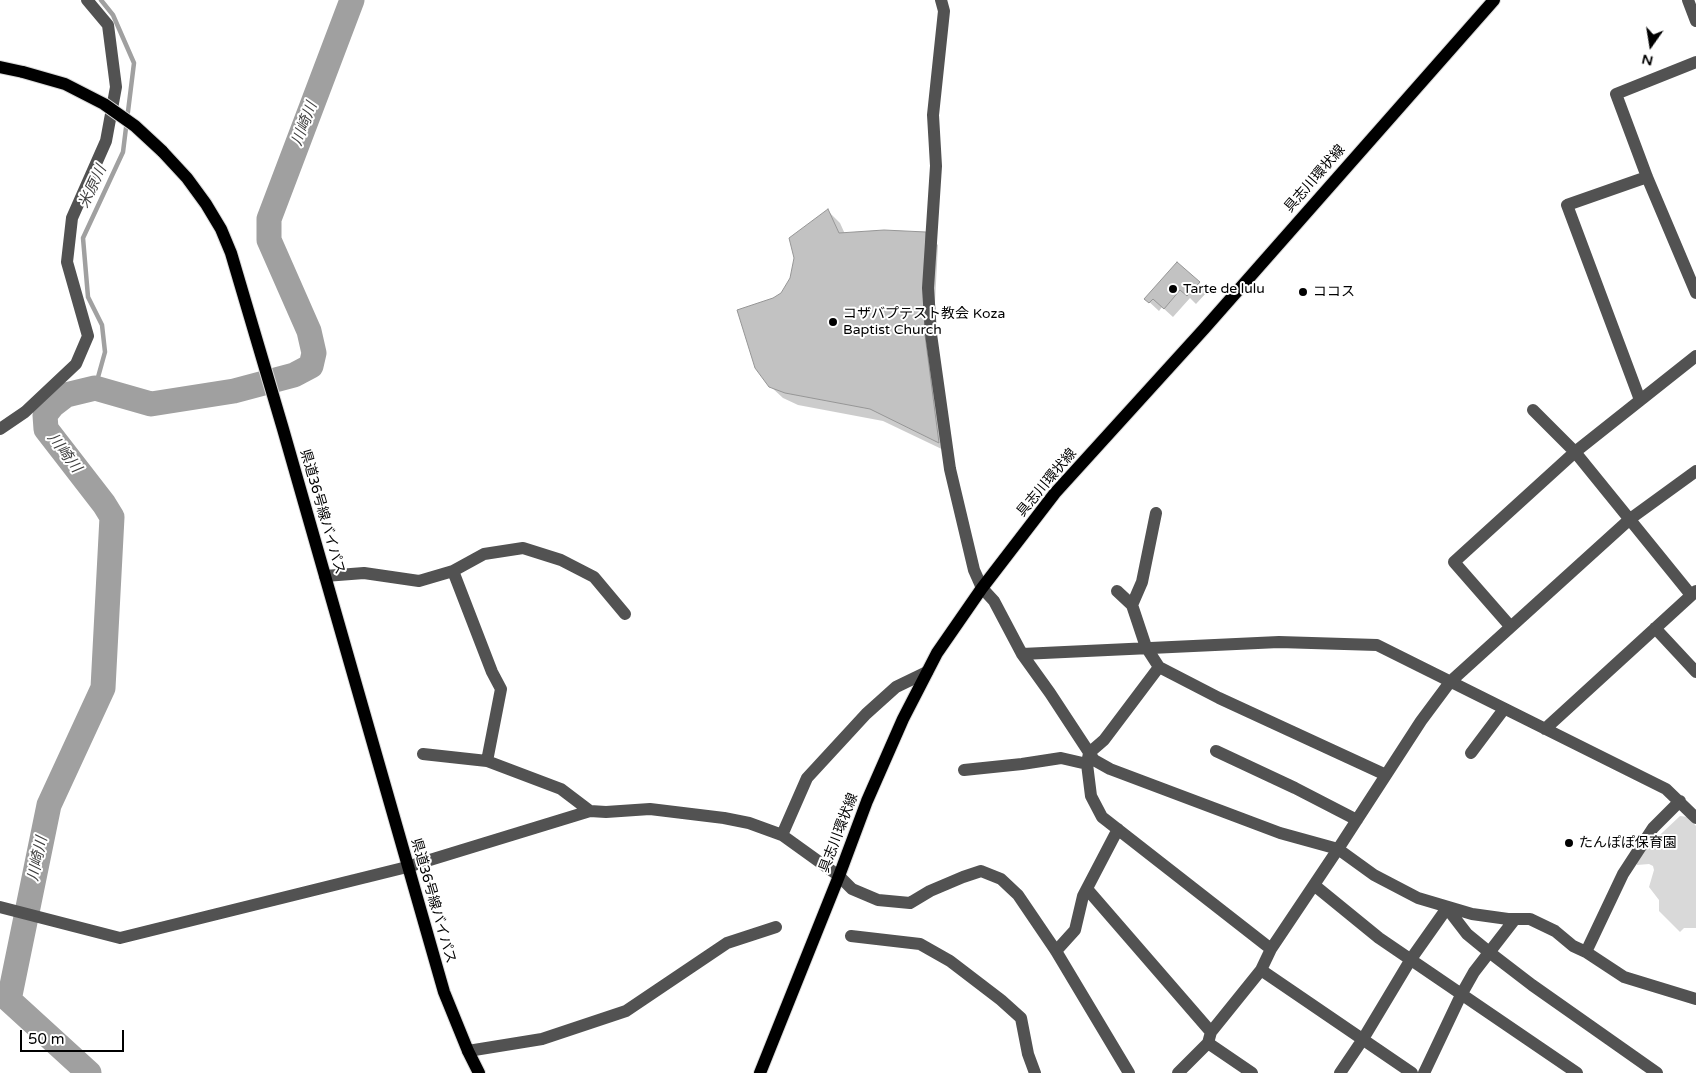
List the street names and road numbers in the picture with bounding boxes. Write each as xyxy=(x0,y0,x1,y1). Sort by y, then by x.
street label: 具志川環状線 xyxy=(1281,142,1349,216)
street label: 具志川環状線 xyxy=(1014,445,1080,521)
street label: 県道36号線バイパス xyxy=(296,447,348,577)
street label: 具志川環状線 xyxy=(816,791,862,875)
street label: 県道36号線バイパス xyxy=(407,836,459,966)

